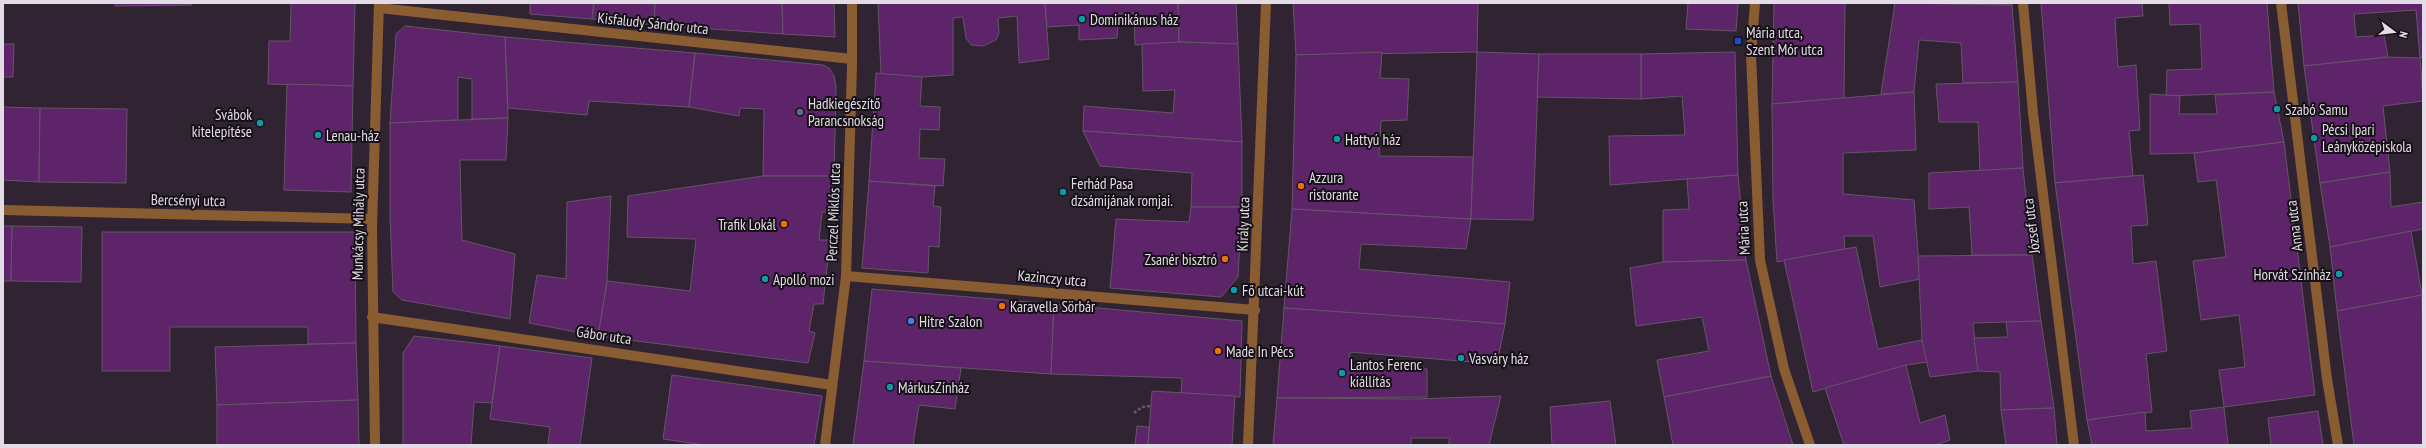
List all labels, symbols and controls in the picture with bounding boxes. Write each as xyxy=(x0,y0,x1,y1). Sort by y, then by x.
street label: Kisfaludy Sándor utca xyxy=(597,8,709,38)
place label: Dominikánus ház xyxy=(1090,10,1178,29)
north arrow xyxy=(2374,12,2414,52)
marker: Dominikánus ház xyxy=(1077,14,1087,24)
place label: Mária utca, Szent Mór utca xyxy=(1746,23,1823,59)
text: N xyxy=(2396,30,2411,39)
marker: Mária utca, Szent Mór utca xyxy=(1733,36,1743,46)
place label: Hadkiegészítő Parancsnokság xyxy=(808,94,884,130)
place label: Szabó Samu xyxy=(2285,100,2348,119)
marker: Szabó Samu xyxy=(2272,104,2282,114)
place label: Svábok kitelepítése xyxy=(192,105,252,141)
marker: Hadkiegészítő Parancsnokság xyxy=(795,107,805,117)
marker: Svábok kitelepítése xyxy=(255,118,265,128)
place label: Pécsi Ipari Leányközépiskola xyxy=(2322,120,2412,156)
place label: Lenau-ház xyxy=(326,126,379,145)
marker: Lenau-ház xyxy=(313,130,323,140)
place label: Hattyú ház xyxy=(1345,130,1401,149)
marker: Pécsi Ipari Leányközépiskola xyxy=(2309,133,2319,143)
marker: Hattyú ház xyxy=(1332,134,1342,144)
street label: Perczel Miklós utca xyxy=(822,162,844,262)
street label: Munkácsy Mihály utca xyxy=(348,168,368,280)
place label: Azzura ristorante xyxy=(1309,168,1359,204)
place label: Ferhád Pasa dzsámijának romjai. xyxy=(1071,174,1173,210)
marker: Azzura ristorante xyxy=(1296,181,1306,191)
marker: Ferhád Pasa dzsámijának romjai. xyxy=(1058,187,1068,197)
street label: Bercsényi utca xyxy=(151,190,225,210)
street label: Király utca xyxy=(1233,196,1253,252)
street label: József utca xyxy=(2018,197,2044,256)
street label: Anna utca xyxy=(2281,199,2307,253)
street label: Mária utca xyxy=(1732,201,1754,255)
place label: Trafik Lokál xyxy=(718,215,776,234)
marker: Trafik Lokál xyxy=(779,219,789,229)
place label: Zsanér bisztró xyxy=(1145,250,1217,269)
marker: Zsanér bisztró xyxy=(1220,254,1230,264)
place label: Horvát Színház xyxy=(2254,265,2331,284)
street label: Kazinczy utca xyxy=(1017,266,1087,290)
marker: Horvát Színház xyxy=(2334,269,2344,279)
place label: Apolló mozi xyxy=(773,270,834,289)
marker: Apolló mozi xyxy=(760,274,770,284)
place label: Fő utcai-kút xyxy=(1242,281,1304,300)
marker: Fő utcai-kút xyxy=(1229,285,1239,295)
place label: Karavella Sörbár xyxy=(1010,297,1096,316)
marker: Karavella Sörbár xyxy=(997,301,1007,311)
place label: Hitre Szalon xyxy=(919,312,982,331)
marker: Hitre Szalon xyxy=(906,316,916,326)
street label: Gábor utca xyxy=(575,322,633,348)
place label: Made In Pécs xyxy=(1226,342,1294,361)
marker: Made In Pécs xyxy=(1213,346,1223,356)
place label: Vasváry ház xyxy=(1468,349,1529,368)
marker: Vasváry ház xyxy=(1456,353,1466,363)
place label: Lantos Ferenc kiállítás xyxy=(1350,355,1423,391)
marker: Lantos Ferenc kiállítás xyxy=(1337,368,1347,378)
place label: MárkusZínház xyxy=(898,378,970,397)
marker: MárkusZínház xyxy=(885,382,895,392)

